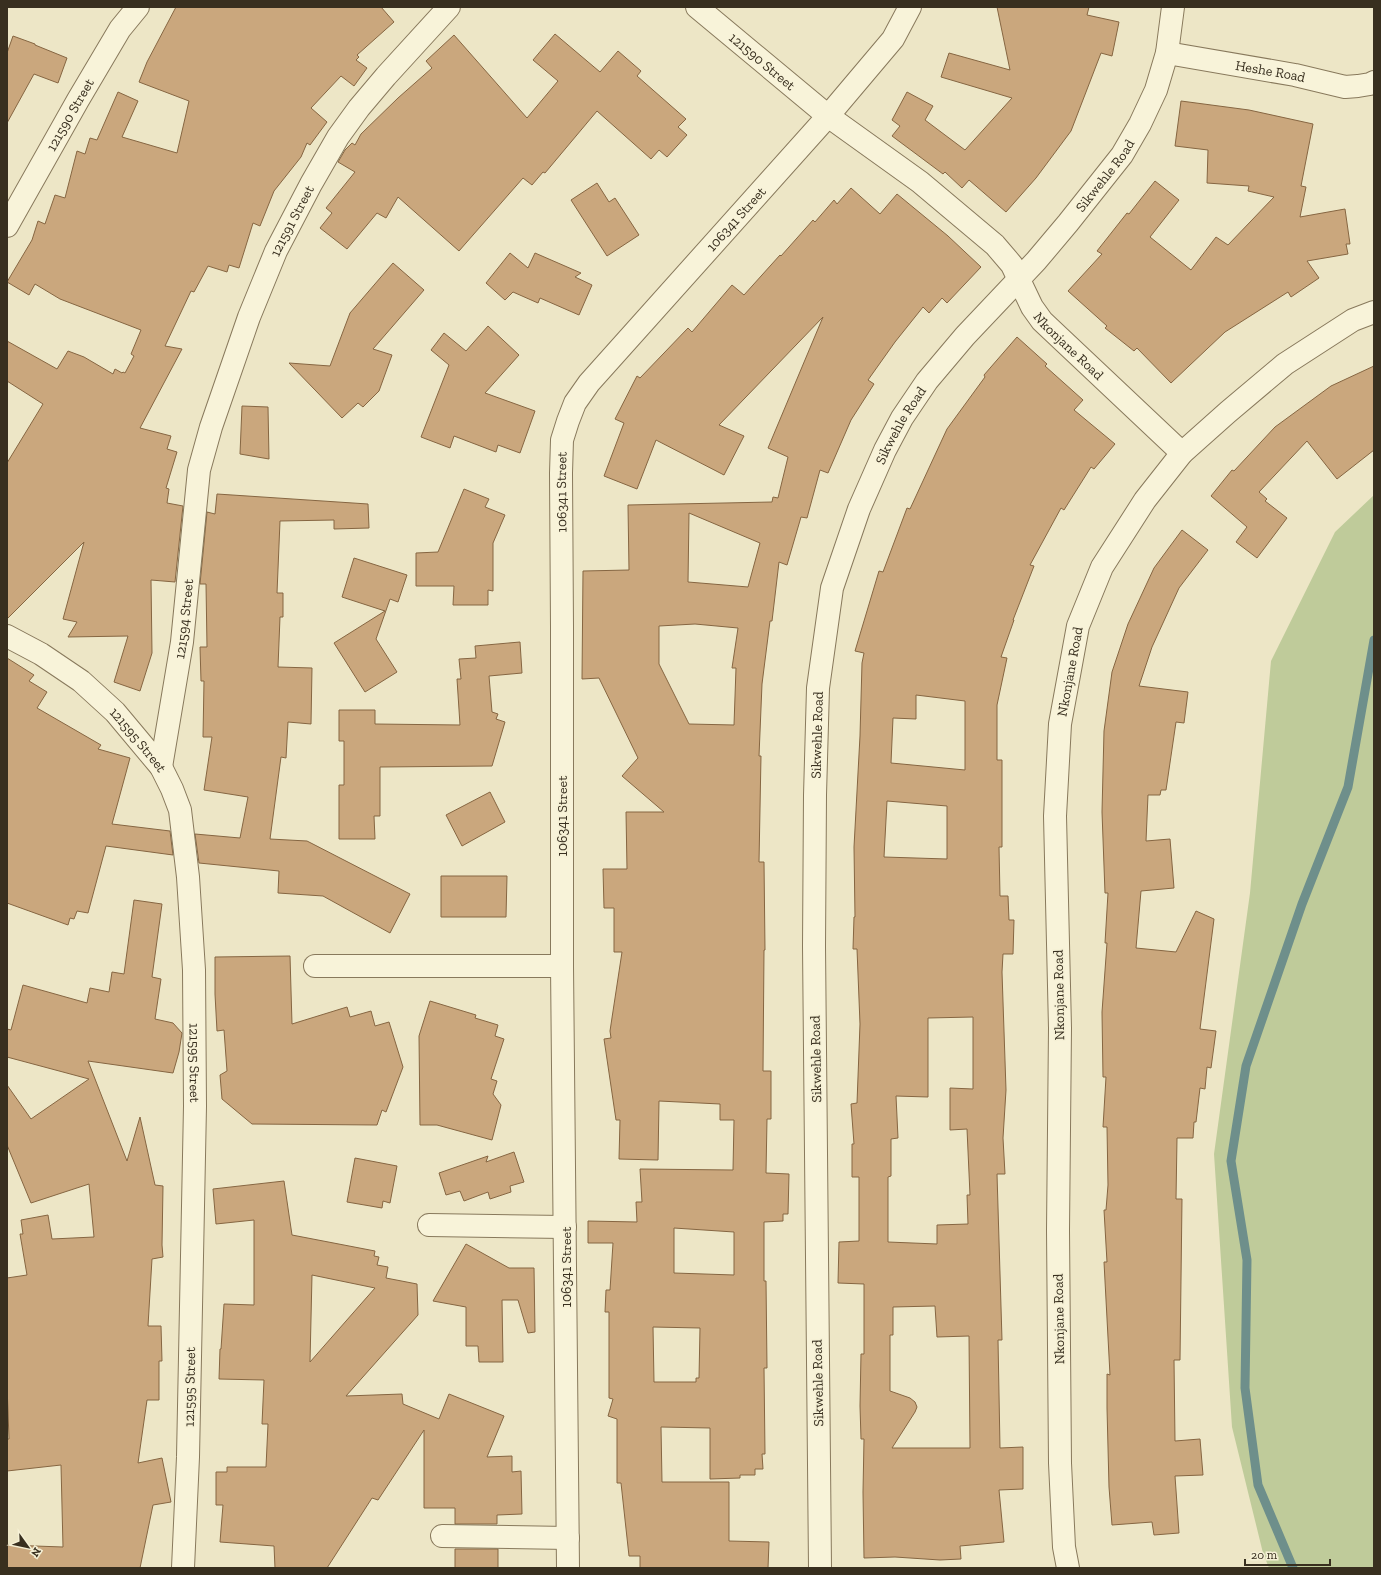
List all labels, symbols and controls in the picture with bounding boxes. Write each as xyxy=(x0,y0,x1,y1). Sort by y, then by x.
street label: 121590 Street xyxy=(726,29,799,94)
street label: Heshe Road xyxy=(1234,56,1307,86)
street label: 121590 Street xyxy=(43,75,98,154)
street label: Sikwehle Road xyxy=(1072,136,1138,215)
street label: 121591 Street xyxy=(266,182,318,259)
street label: 106341 Street xyxy=(703,182,770,255)
street label: Nkonjane Road xyxy=(1030,309,1108,384)
street label: Sikwehle Road xyxy=(871,383,930,467)
street label: 106341 Street xyxy=(552,451,570,533)
street label: 121594 Street xyxy=(171,577,197,660)
street label: Nkonjane Road xyxy=(1053,625,1086,718)
street label: Sikwehle Road xyxy=(807,691,826,779)
street label: 121595 Street xyxy=(107,703,171,776)
street label: 106341 Street xyxy=(554,775,571,856)
street label: Nkonjane Road xyxy=(1050,949,1068,1041)
street label: Sikwehle Road xyxy=(807,1015,825,1103)
street label: 121595 Street xyxy=(186,1023,203,1104)
street label: 106341 Street xyxy=(558,1226,575,1307)
street label: Nkonjane Road xyxy=(1050,1273,1068,1365)
street label: Sikwehle Road xyxy=(809,1339,827,1427)
street label: 121595 Street xyxy=(181,1346,199,1427)
north arrow xyxy=(8,1527,48,1567)
scale bar xyxy=(1245,1541,1330,1567)
text: N xyxy=(28,1545,44,1560)
text: 20 m xyxy=(1251,1548,1278,1562)

